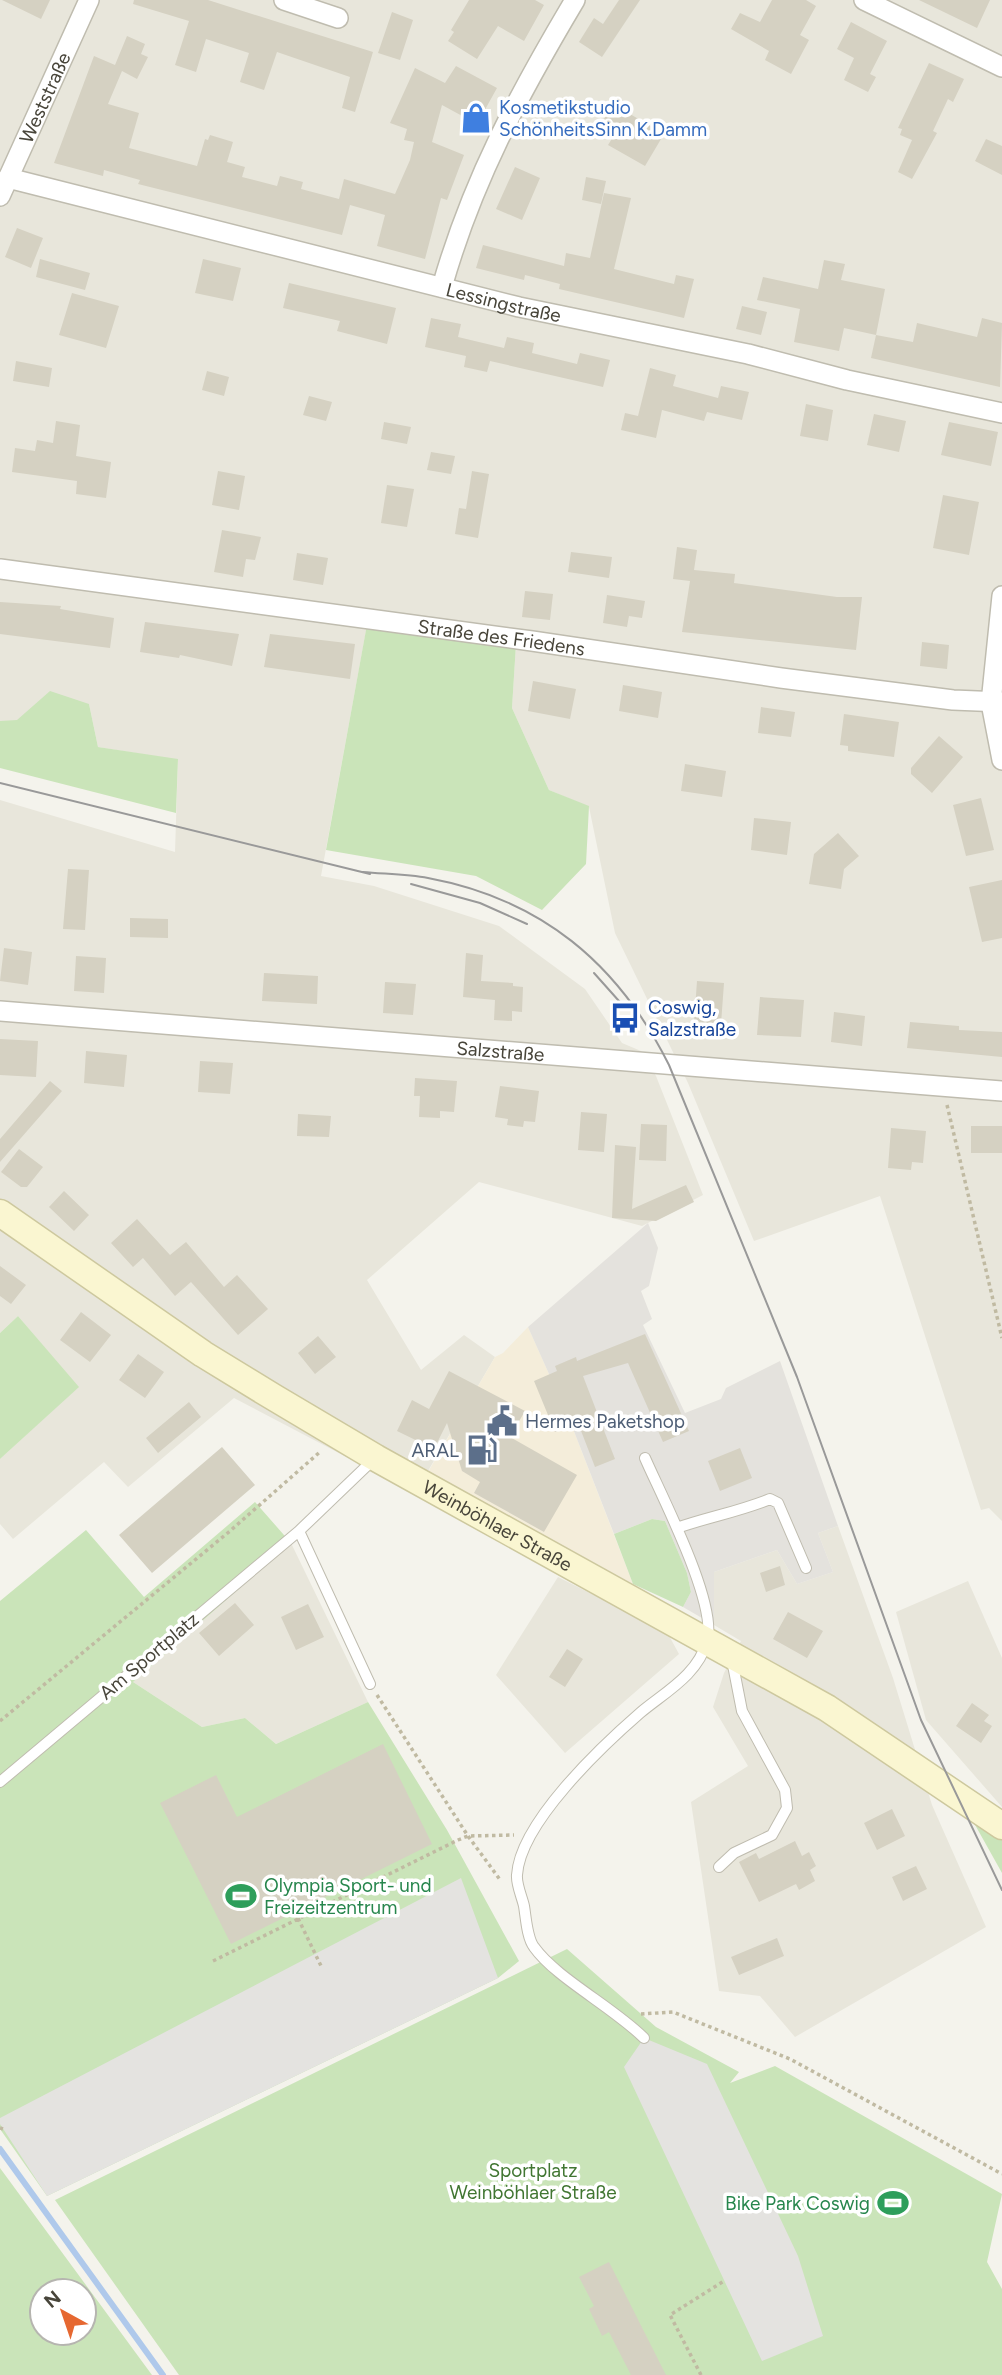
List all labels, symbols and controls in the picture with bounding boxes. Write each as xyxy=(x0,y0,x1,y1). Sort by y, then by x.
street label: Weststraße xyxy=(14,49,75,147)
place label: Kosmetikstudio SchönheitsSinn K.Damm xyxy=(499,96,707,141)
shop icon: Kosmetikstudio SchönheitsSinn K.Damm xyxy=(459,101,493,135)
street label: Lessingstraße xyxy=(444,278,563,327)
street label: Straße des Friedens xyxy=(417,614,587,660)
place label: Coswig, Salzstraße xyxy=(648,996,736,1041)
bus stop icon: Coswig, Salzstraße xyxy=(608,1001,642,1035)
street label: Salzstraße xyxy=(456,1036,545,1066)
public building icon: Hermes Paketshop xyxy=(485,1404,519,1438)
place label: Hermes Paketshop xyxy=(525,1410,685,1433)
fuel station icon: ARAL xyxy=(465,1433,499,1467)
place label: ARAL xyxy=(411,1439,459,1462)
street label: Weinböhlaer Straße xyxy=(419,1475,576,1576)
street label: Am Sportplatz xyxy=(95,1608,203,1704)
place label: Olympia Sport- und Freizeitzentrum xyxy=(264,1874,432,1919)
sports icon: Olympia Sport- und Freizeitzentrum xyxy=(224,1879,258,1913)
park label: Sportplatz Weinböhlaer Straße xyxy=(449,2159,617,2204)
sports icon: Bike Park Coswig xyxy=(876,2186,910,2220)
place label: Bike Park Coswig xyxy=(725,2192,870,2215)
north arrow xyxy=(28,2277,98,2347)
text: N xyxy=(39,2286,65,2313)

